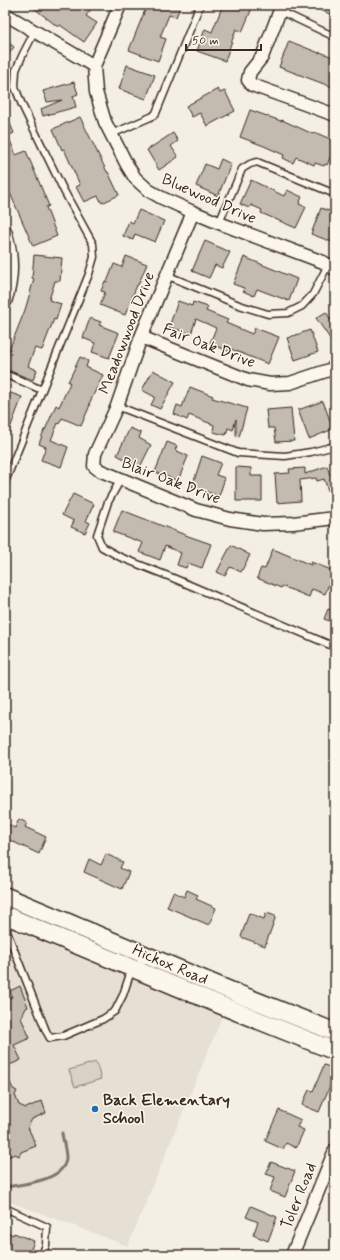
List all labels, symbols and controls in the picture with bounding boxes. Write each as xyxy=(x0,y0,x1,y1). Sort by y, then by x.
scale bar xyxy=(186,26,261,52)
text: 50 m xyxy=(192,33,219,49)
street label: Bluewood Drive xyxy=(158,169,260,229)
street label: Meadowwood Drive xyxy=(94,269,160,397)
street label: Fair Oak Drive xyxy=(160,319,258,373)
street label: Blair Oak Drive xyxy=(118,452,224,510)
street label: Hickox Road xyxy=(129,940,211,990)
place label: Back Elementary School xyxy=(103,1090,230,1129)
marker: Back Elementary School xyxy=(90,1104,100,1114)
street label: Toler Road xyxy=(276,1160,322,1232)

